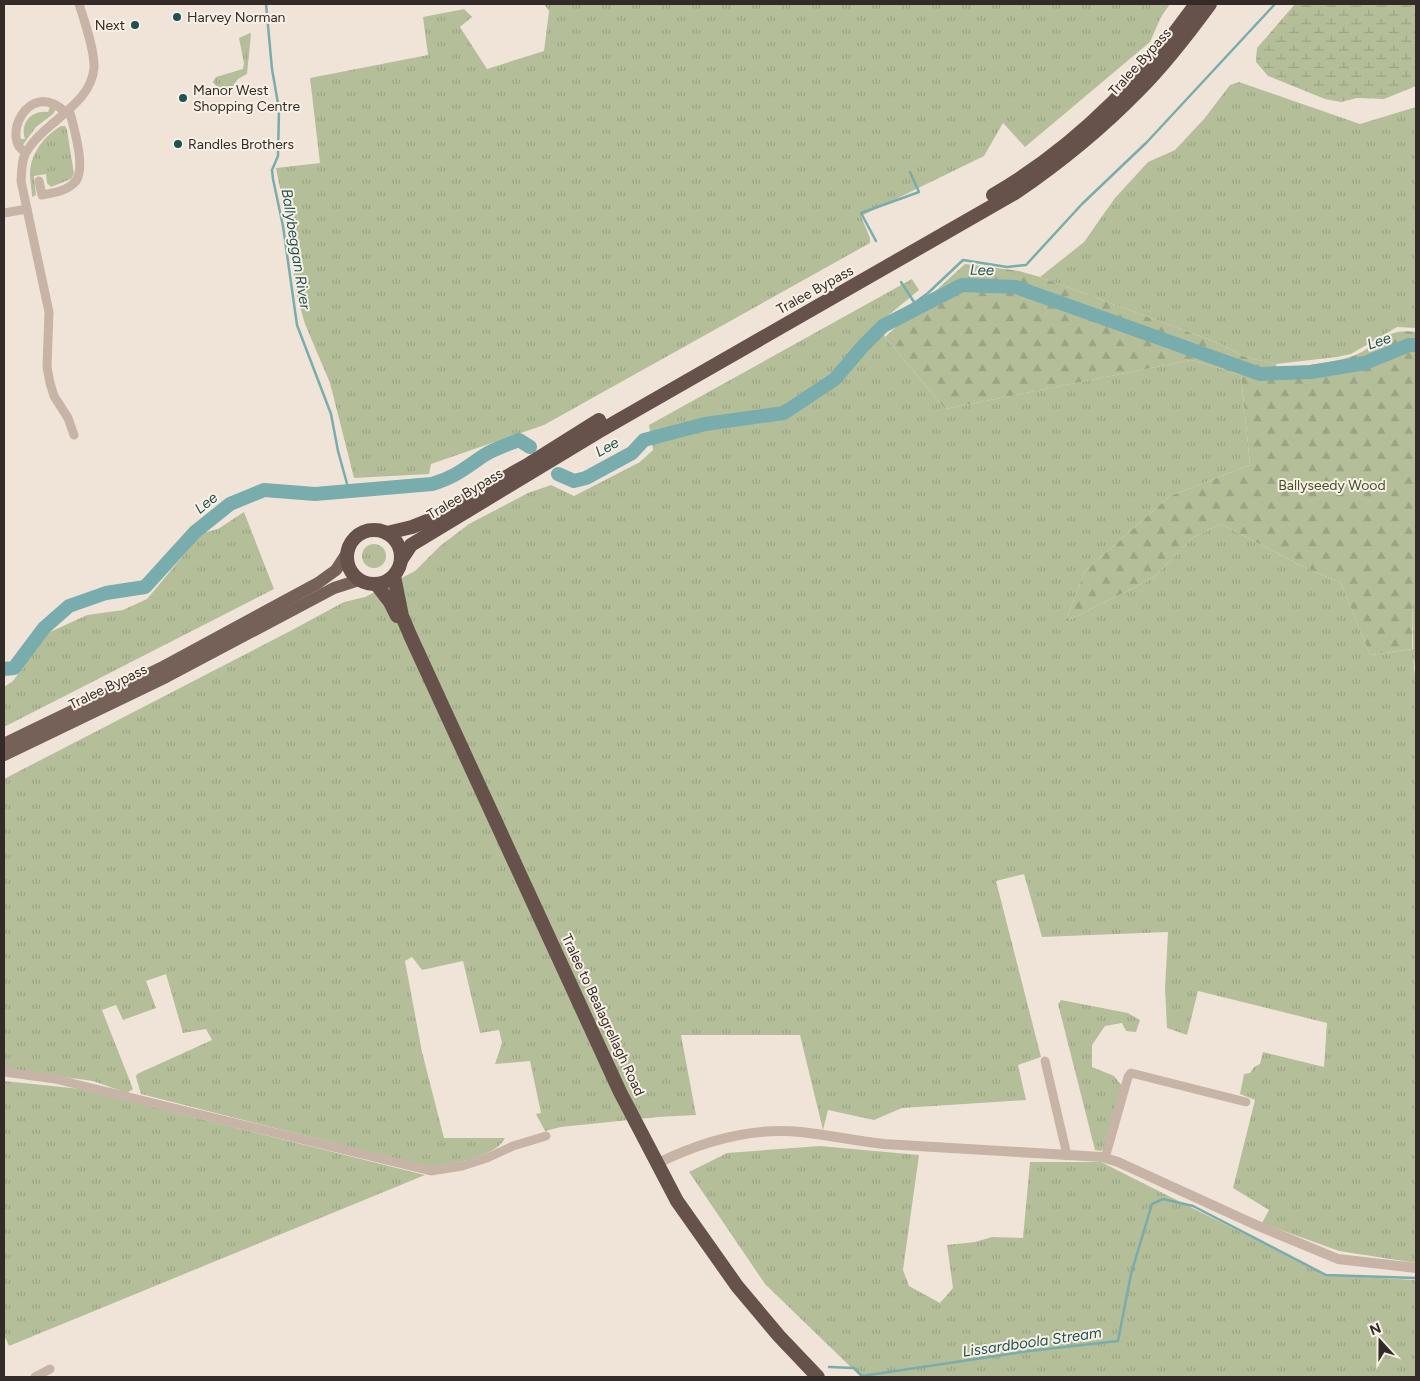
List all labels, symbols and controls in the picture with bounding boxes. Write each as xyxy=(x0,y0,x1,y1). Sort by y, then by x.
place label: Harvey Norman xyxy=(187,9,286,26)
marker: Harvey Norman xyxy=(171,11,183,23)
place label: Next xyxy=(95,17,125,34)
marker: Next xyxy=(129,19,141,31)
street label: Tralee Bypass xyxy=(1105,25,1175,99)
place label: Manor West Shopping Centre xyxy=(193,82,300,115)
marker: Manor West Shopping Centre xyxy=(177,92,189,104)
place label: Randles Brothers xyxy=(188,136,294,153)
marker: Randles Brothers xyxy=(172,138,184,150)
water label: Ballybeggan River xyxy=(278,187,315,311)
water label: Lee xyxy=(970,261,994,279)
street label: Tralee Bypass xyxy=(774,262,856,318)
water label: Lee xyxy=(1365,329,1393,353)
water label: Lee xyxy=(592,433,622,461)
street label: Tralee Bypass xyxy=(424,465,506,523)
park label: Ballyseedy Wood xyxy=(1278,477,1386,494)
water label: Lee xyxy=(191,488,221,518)
street label: Tralee Bypass xyxy=(66,661,150,713)
street label: Tralee to Bealagrellagh Road xyxy=(558,931,648,1099)
north arrow xyxy=(1355,1316,1405,1366)
text: N xyxy=(1367,1319,1384,1339)
water label: Lissardboola Stream xyxy=(961,1323,1103,1361)

